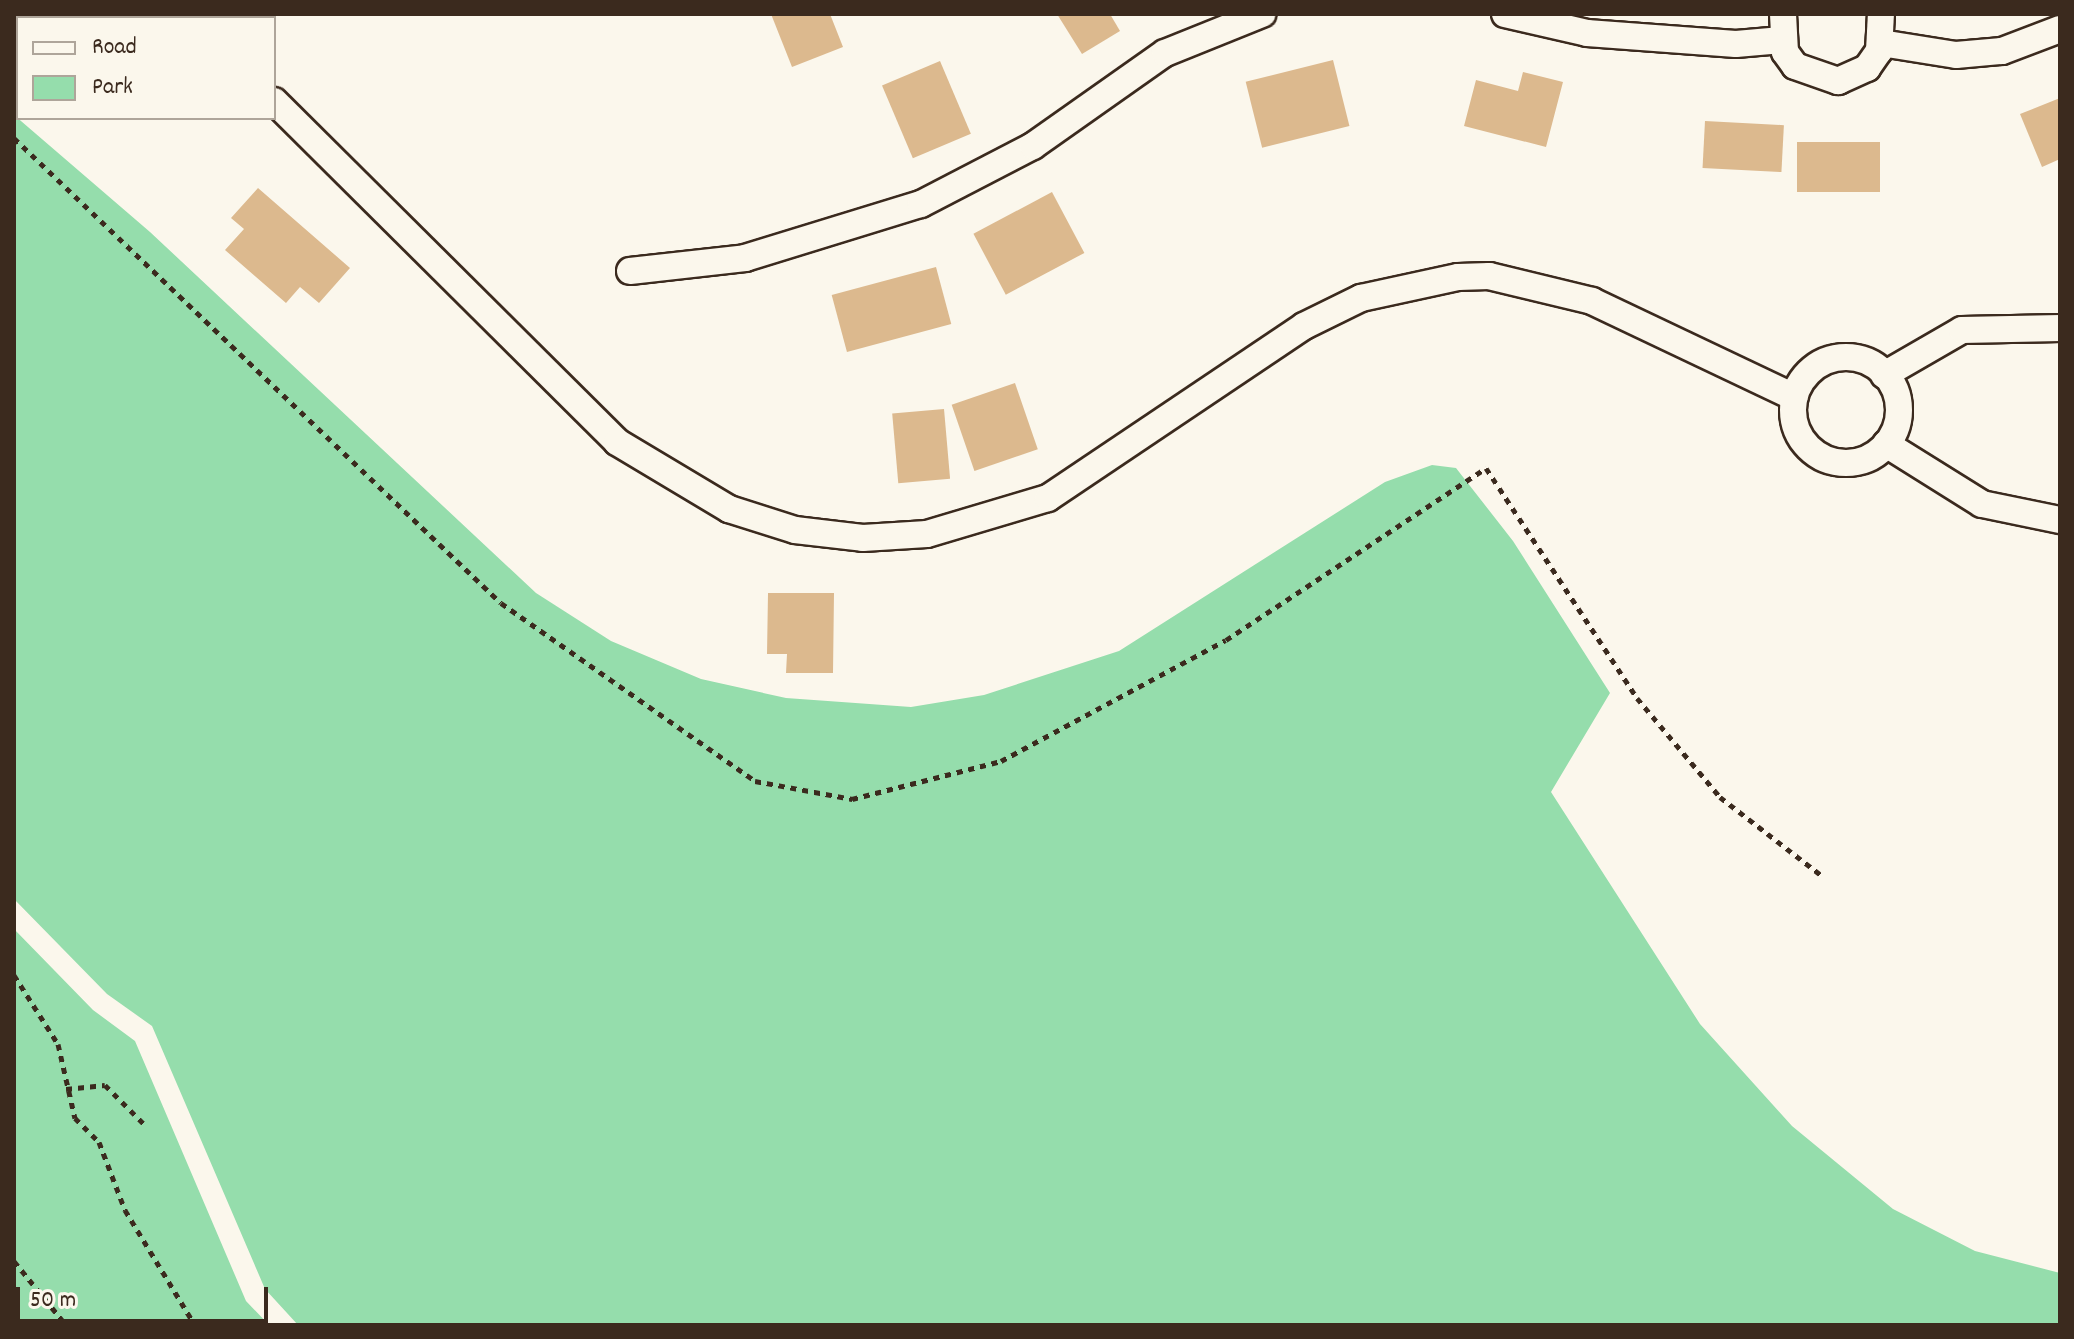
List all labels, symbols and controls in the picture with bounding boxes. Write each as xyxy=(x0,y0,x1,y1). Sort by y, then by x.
legend xyxy=(16,16,276,120)
text: Road xyxy=(92,31,137,65)
text: Park xyxy=(92,71,133,105)
scale bar xyxy=(20,1271,272,1321)
text: 50 m xyxy=(30,1284,76,1318)

